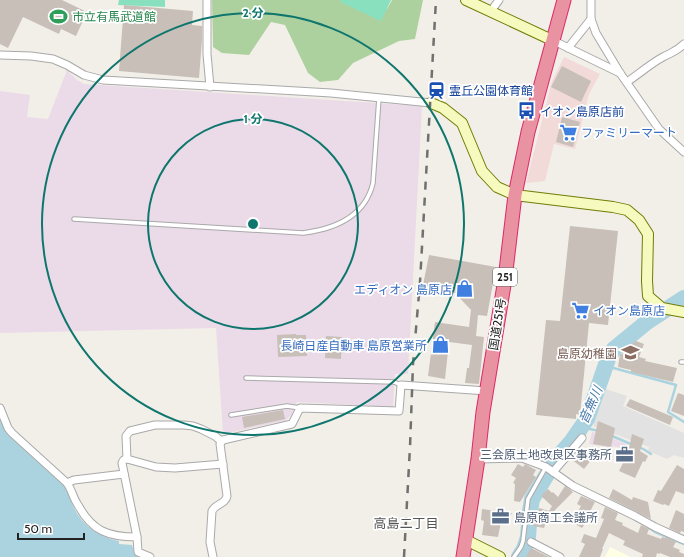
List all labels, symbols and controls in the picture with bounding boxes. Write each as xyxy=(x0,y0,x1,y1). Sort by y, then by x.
text: 2 分 xyxy=(242,5,264,20)
sports icon: 市立有馬武道館 xyxy=(49,6,69,26)
place label: 市立有馬武道館 xyxy=(72,9,156,24)
station icon: 霊丘公園体育館 xyxy=(426,80,446,100)
place label: 霊丘公園体育館 xyxy=(449,83,533,98)
bus stop icon: イオン島原店前 xyxy=(517,101,537,121)
place label: イオン島原店前 xyxy=(540,104,624,119)
text: 1 分 xyxy=(243,111,263,126)
supermarket icon: ファミリーマート xyxy=(558,122,578,142)
place label: ファミリーマート xyxy=(581,125,677,140)
centre of rings xyxy=(246,217,260,231)
road number: 251 xyxy=(493,268,517,286)
shop icon: エディオン 島原店 xyxy=(455,279,475,299)
place label: エディオン 島原店 xyxy=(354,282,452,297)
street label: 国道251号 xyxy=(485,297,509,351)
supermarket icon: イオン島原店 xyxy=(570,300,590,320)
place label: イオン島原店 xyxy=(593,303,665,318)
shop icon: 長崎日産自動車 島原営業所 xyxy=(430,335,450,355)
place label: 長崎日産自動車 島原営業所 xyxy=(280,338,427,353)
school or university icon: 島原幼稚園 xyxy=(620,343,640,363)
place label: 島原幼稚園 xyxy=(557,346,617,361)
water label: 音無川 xyxy=(575,382,606,426)
office icon: 三会原土地改良区事務所 xyxy=(615,444,635,464)
place label: 三会原土地改良区事務所 xyxy=(480,447,612,462)
office icon: 島原商工会議所 xyxy=(491,507,511,527)
place label: 島原商工会議所 xyxy=(514,510,598,525)
scale bar xyxy=(18,515,84,541)
district label: 高島二丁目 xyxy=(373,515,439,531)
text: 50 m xyxy=(24,521,52,536)

